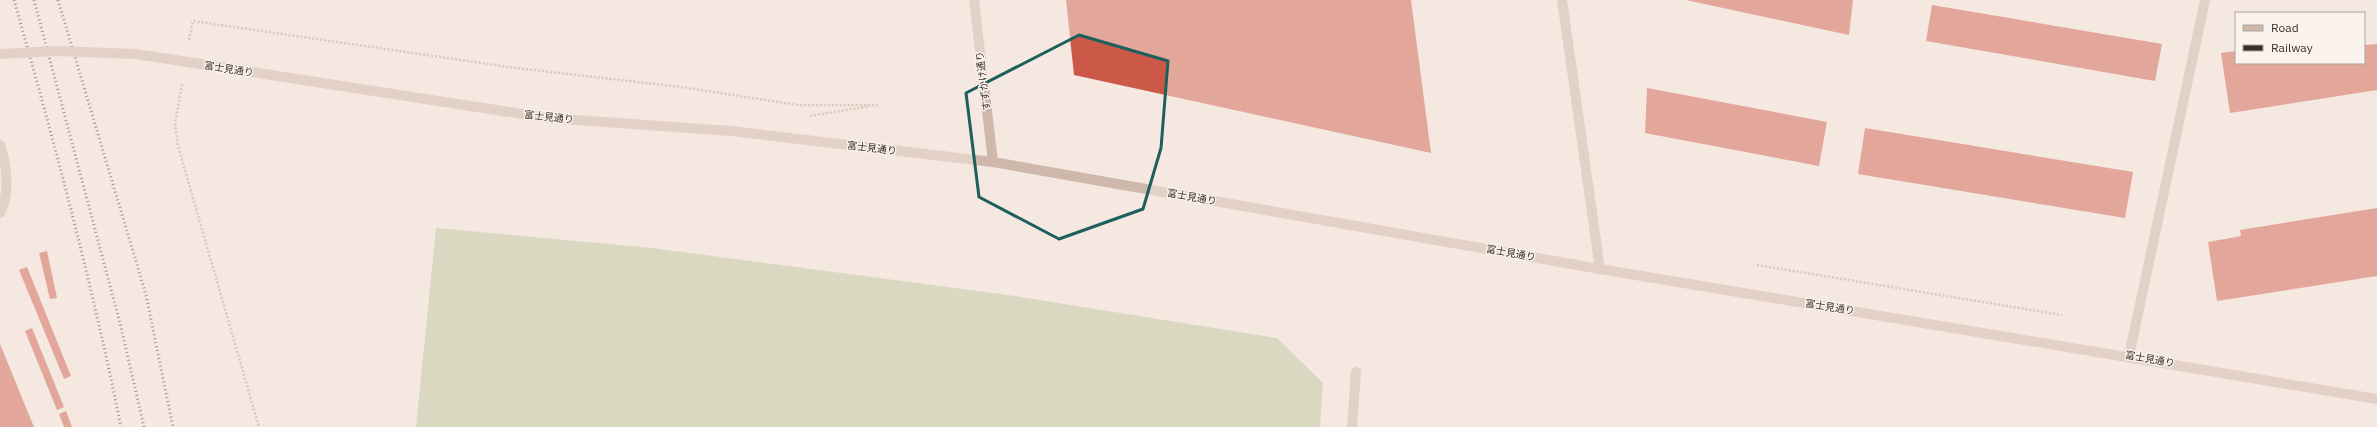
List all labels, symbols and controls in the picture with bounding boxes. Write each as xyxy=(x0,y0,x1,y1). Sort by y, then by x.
legend xyxy=(2235,12,2365,64)
text: Road xyxy=(2271,20,2299,35)
text: Railway xyxy=(2271,40,2313,55)
street label: すずかけ通り xyxy=(973,50,993,112)
street label: 富士見通り xyxy=(203,59,255,79)
street label: 富士見通り xyxy=(523,108,575,126)
street label: 富士見通り xyxy=(846,139,898,157)
street label: 富士見通り xyxy=(1166,186,1218,208)
street label: 富士見通り xyxy=(1485,242,1537,264)
street label: 富士見通り xyxy=(1804,297,1856,317)
street label: 富士見通り xyxy=(2124,348,2176,370)

